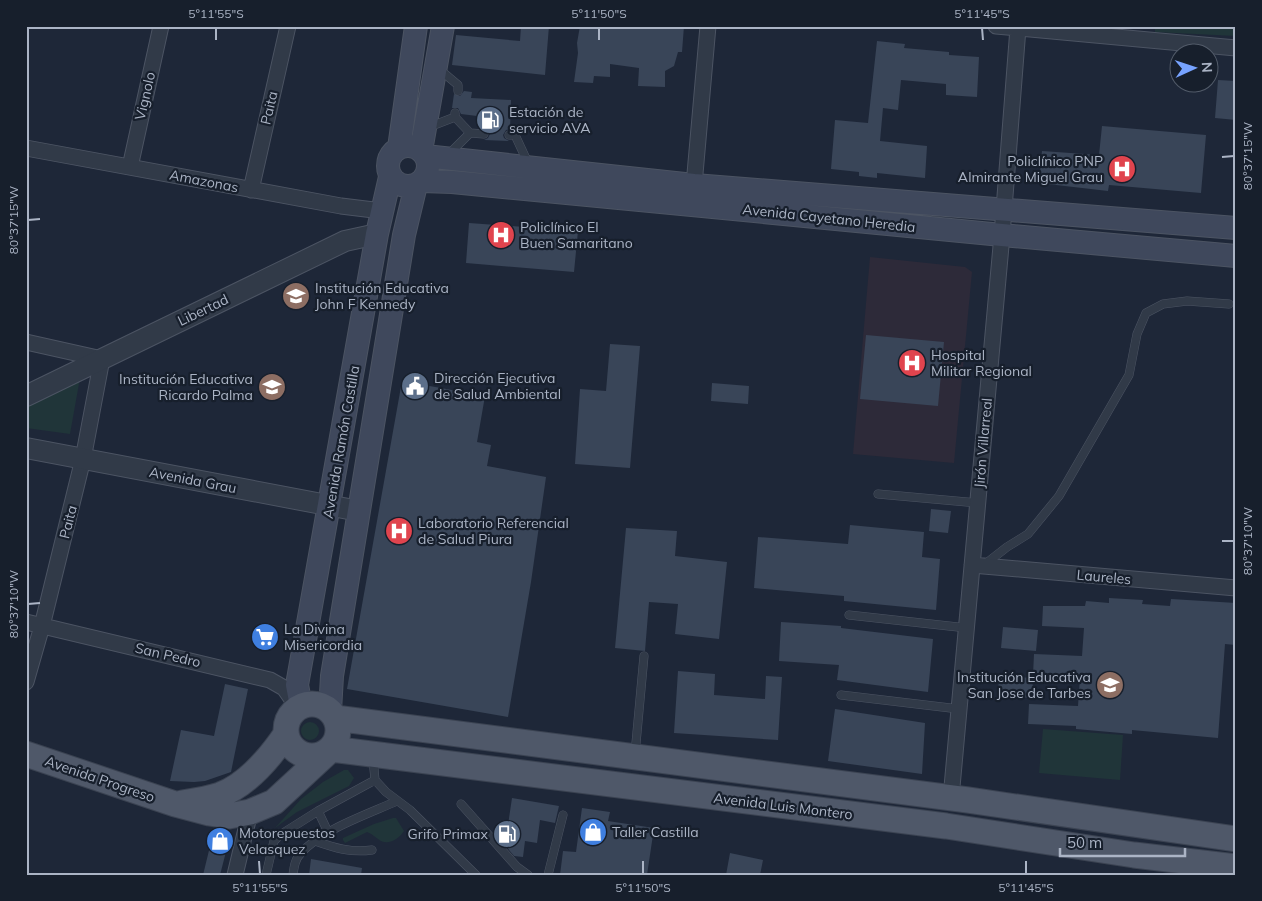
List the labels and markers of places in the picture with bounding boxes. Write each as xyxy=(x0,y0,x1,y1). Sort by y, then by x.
place label: Estación de servicio AVA xyxy=(509,103,591,137)
fuel station icon: Estación de servicio AVA xyxy=(475,105,505,135)
place label: Policlínico PNP Almirante Miguel Grau xyxy=(958,152,1103,186)
hospital icon: Policlínico PNP Almirante Miguel Grau xyxy=(1107,154,1137,184)
place label: Policlínico El Buen Samaritano xyxy=(520,218,633,252)
hospital icon: Policlínico El Buen Samaritano xyxy=(486,220,516,250)
place label: Institución Educativa John F Kennedy xyxy=(315,279,449,313)
school or university icon: Institución Educativa John F Kennedy xyxy=(281,281,311,311)
place label: Hospital Militar Regional xyxy=(931,346,1032,380)
hospital icon: Hospital Militar Regional xyxy=(897,348,927,378)
place label: Dirección Ejecutiva de Salud Ambiental xyxy=(434,369,561,403)
place label: Institución Educativa Ricardo Palma xyxy=(119,370,253,404)
public building icon: Dirección Ejecutiva de Salud Ambiental xyxy=(400,371,430,401)
school or university icon: Institución Educativa Ricardo Palma xyxy=(257,372,287,402)
place label: Laboratorio Referencial de Salud Piura xyxy=(418,514,569,548)
hospital icon: Laboratorio Referencial de Salud Piura xyxy=(384,516,414,546)
place label: La Divina Misericordia xyxy=(284,620,362,654)
supermarket icon: La Divina Misericordia xyxy=(250,622,280,652)
place label: Institución Educativa San Jose de Tarbes xyxy=(957,668,1091,702)
school or university icon: Institución Educativa San Jose de Tarbes xyxy=(1095,670,1125,700)
shop icon: Taller Castilla xyxy=(578,817,608,847)
fuel station icon: Grifo Primax xyxy=(492,819,522,849)
place label: Taller Castilla xyxy=(612,823,699,841)
place label: Motorepuestos Velasquez xyxy=(239,824,335,858)
place label: Grifo Primax xyxy=(408,825,489,843)
shop icon: Motorepuestos Velasquez xyxy=(205,826,235,856)

